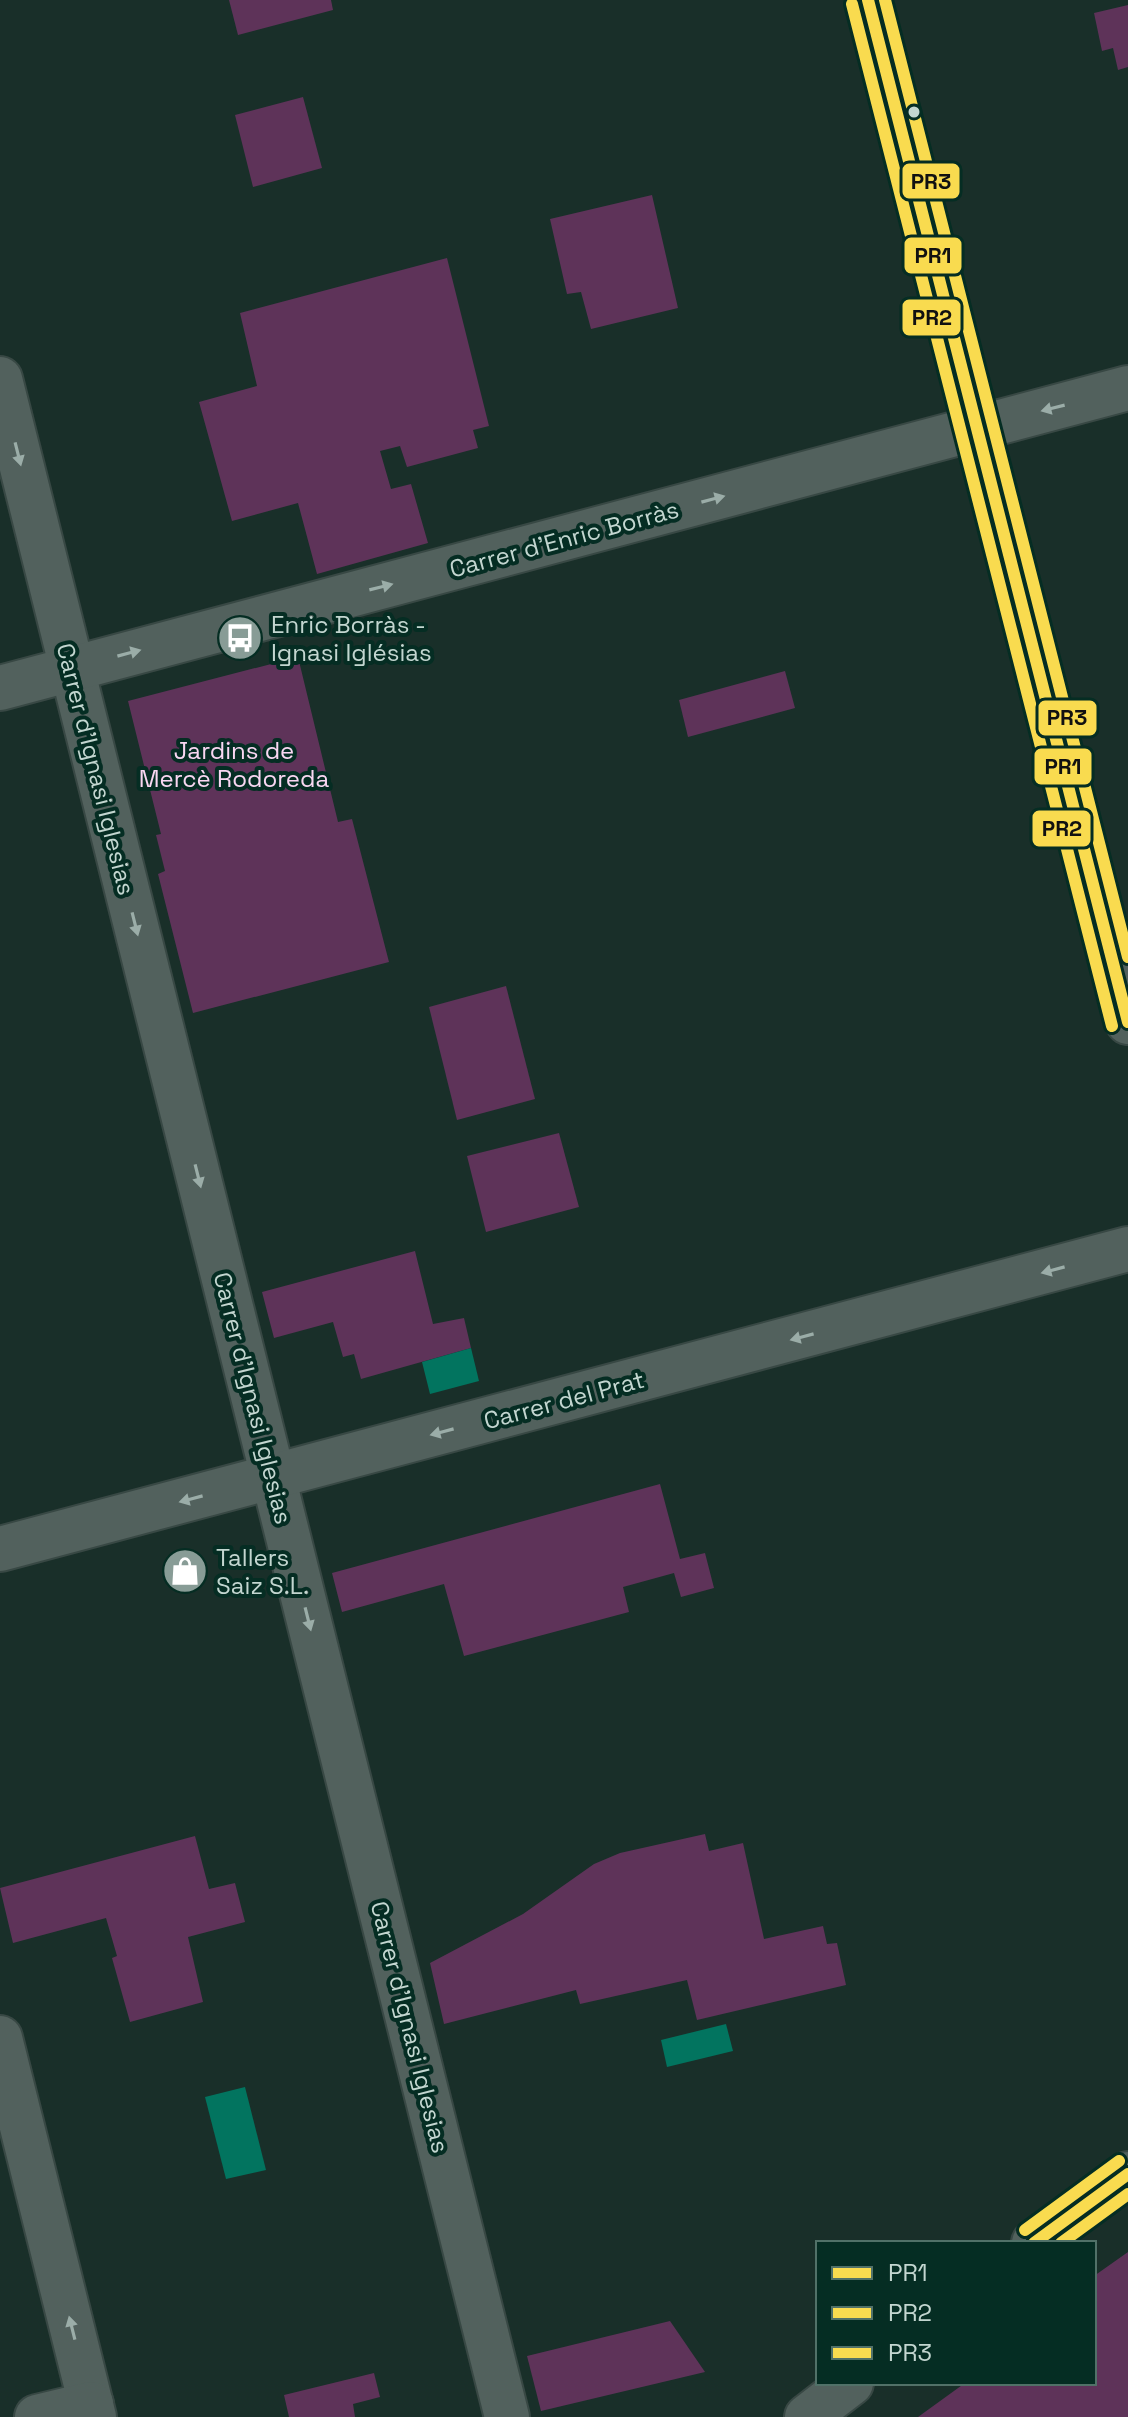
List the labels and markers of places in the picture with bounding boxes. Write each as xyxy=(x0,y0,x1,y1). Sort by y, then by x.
unlabelled marker xyxy=(906,104,922,120)
place label: Enric Borràs - Ignasi Iglésias xyxy=(271,609,432,668)
bus stop icon: Enric Borràs - Ignasi Iglésias xyxy=(216,614,264,662)
place label: Tallers Saiz S.L. xyxy=(216,1542,309,1601)
shop icon: Tallers Saiz S.L. xyxy=(161,1547,209,1595)

